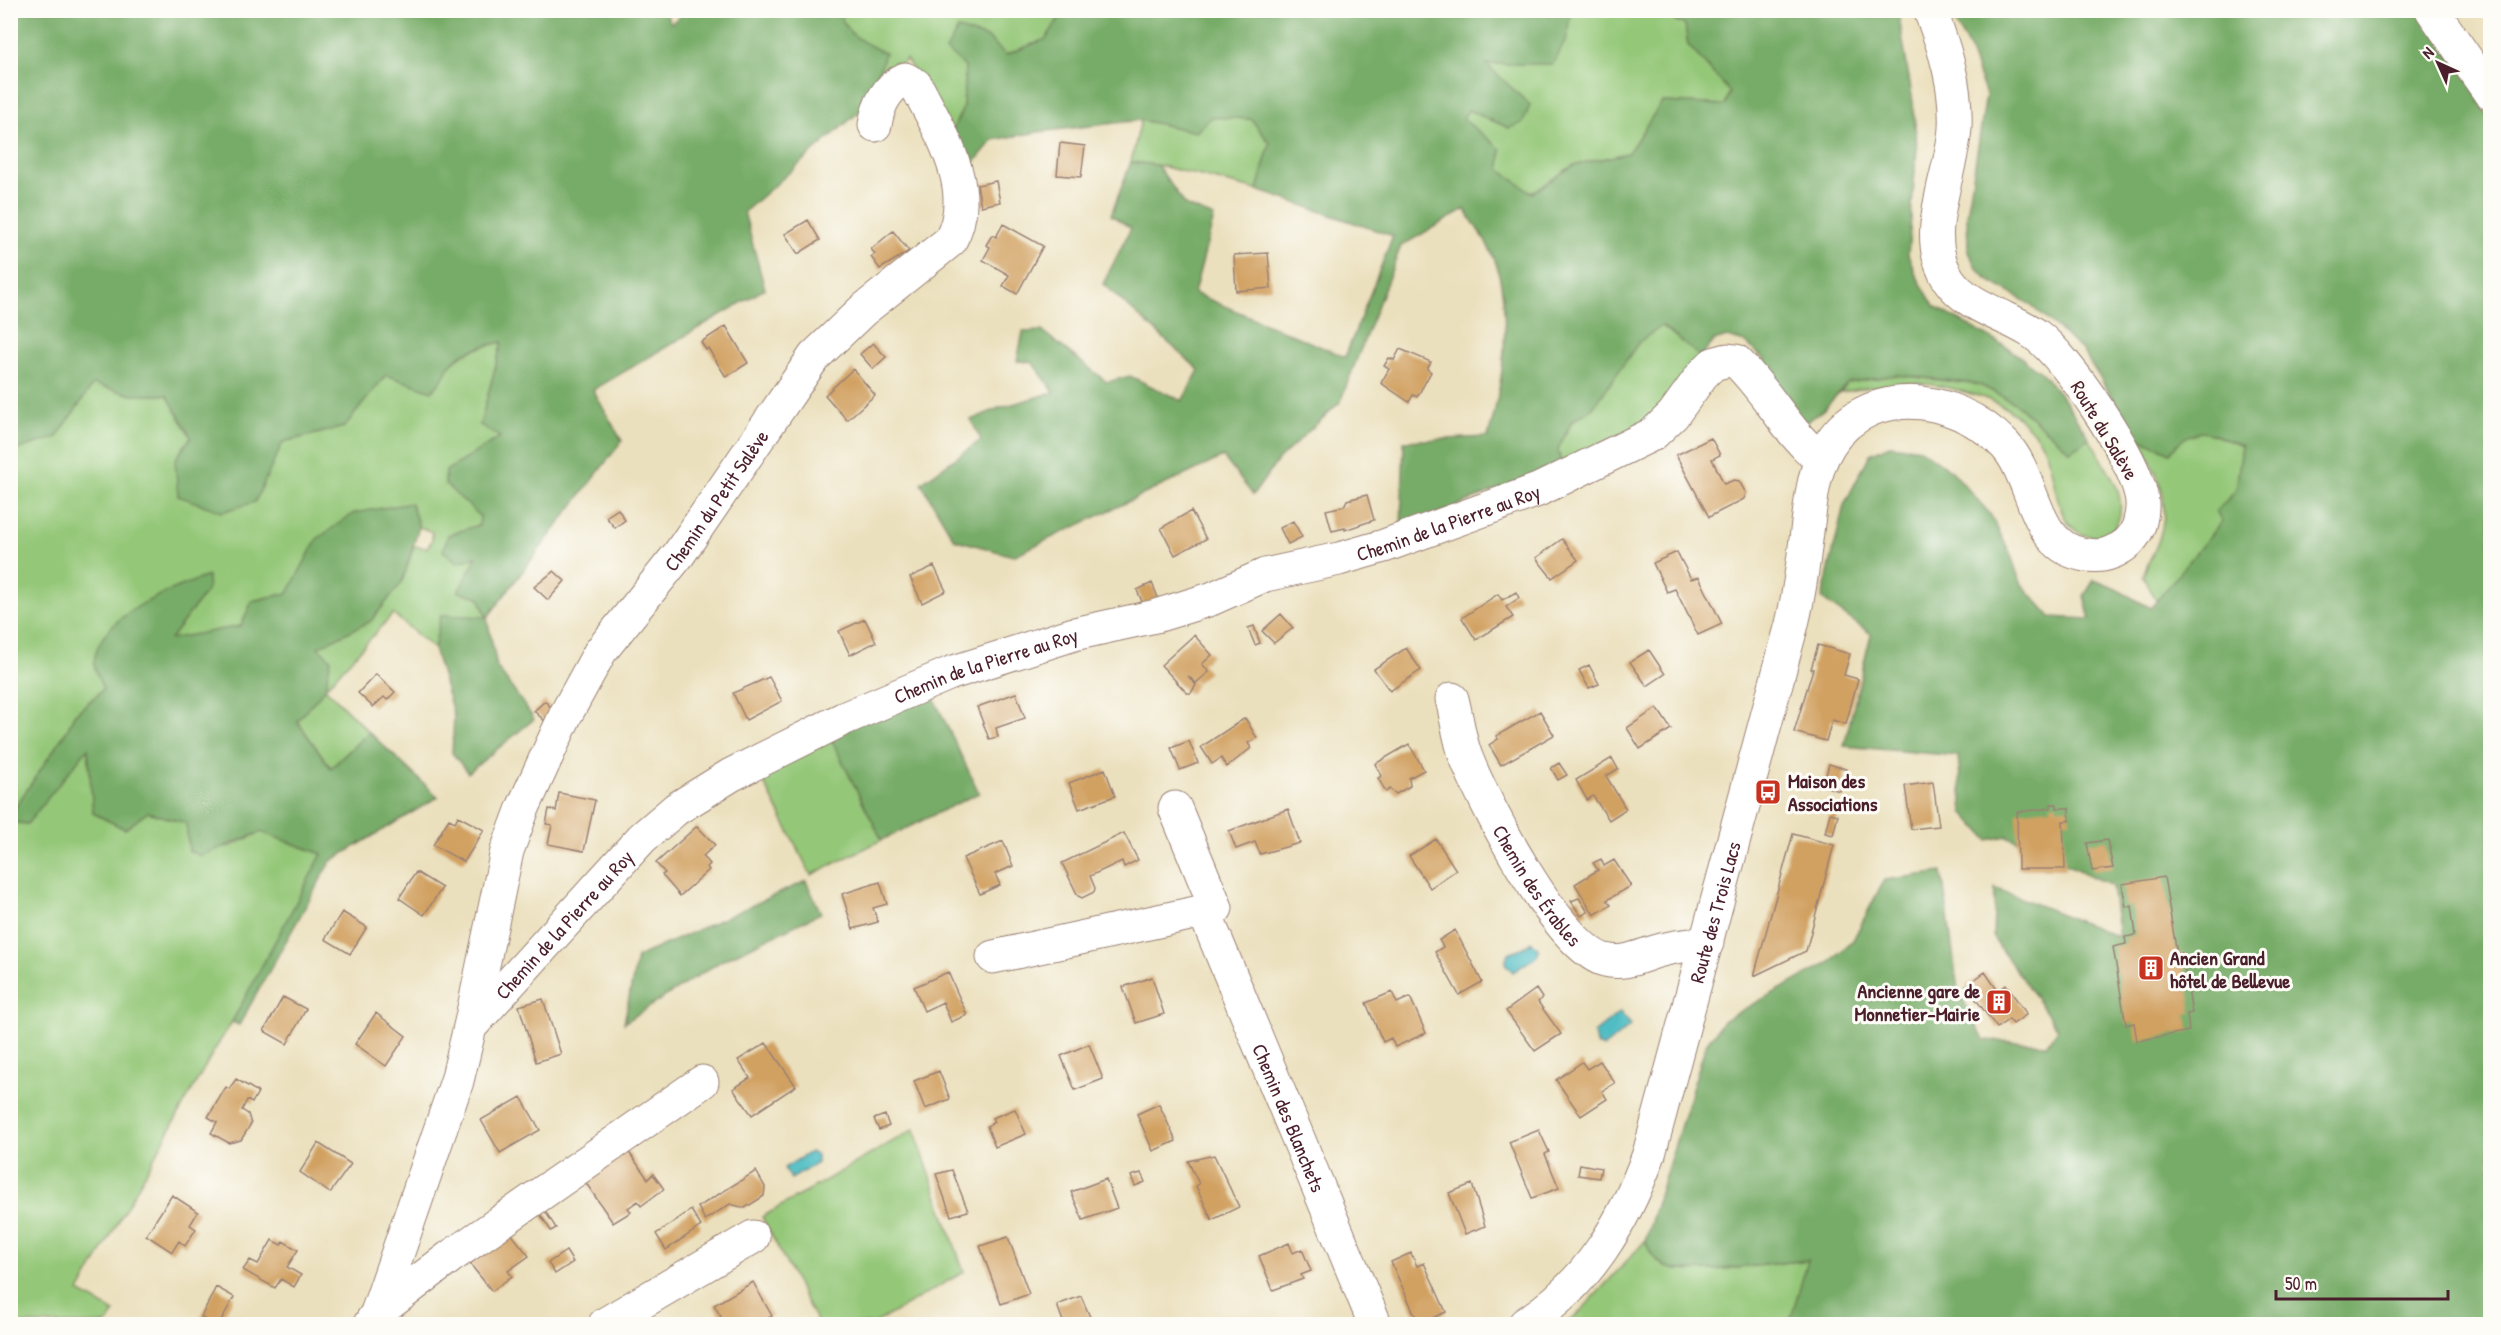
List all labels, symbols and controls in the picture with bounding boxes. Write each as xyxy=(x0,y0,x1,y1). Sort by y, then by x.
north arrow xyxy=(2408,33,2468,93)
text: N xyxy=(2417,41,2439,63)
street label: Route du Salève xyxy=(2065,375,2145,485)
street label: Chemin du Petit Salève xyxy=(657,424,774,576)
street label: Chemin de la Pierre au Roy xyxy=(1353,477,1544,567)
street label: Chemin de la Pierre au Roy xyxy=(889,620,1081,709)
place label: Maison des Associations xyxy=(1788,767,1878,817)
bus stop icon: Maison des Associations xyxy=(1753,777,1783,807)
street label: Chemin des Érables xyxy=(1487,820,1588,952)
street label: Route des Trois Lacs xyxy=(1682,838,1746,986)
street label: Chemin de la Pierre au Roy xyxy=(488,844,639,1005)
place label: Ancien Grand hôtel de Bellevue xyxy=(2170,944,2290,994)
building icon: Ancien Grand hôtel de Bellevue xyxy=(2136,953,2166,983)
place label: Ancienne gare de Monnetier-Mairie xyxy=(1855,977,1980,1027)
building icon: Ancienne gare de Monnetier-Mairie xyxy=(1984,987,2014,1017)
street label: Chemin des Blanchets xyxy=(1247,1039,1332,1196)
scale bar xyxy=(2276,1263,2448,1301)
text: 50 m xyxy=(2285,1271,2317,1296)

